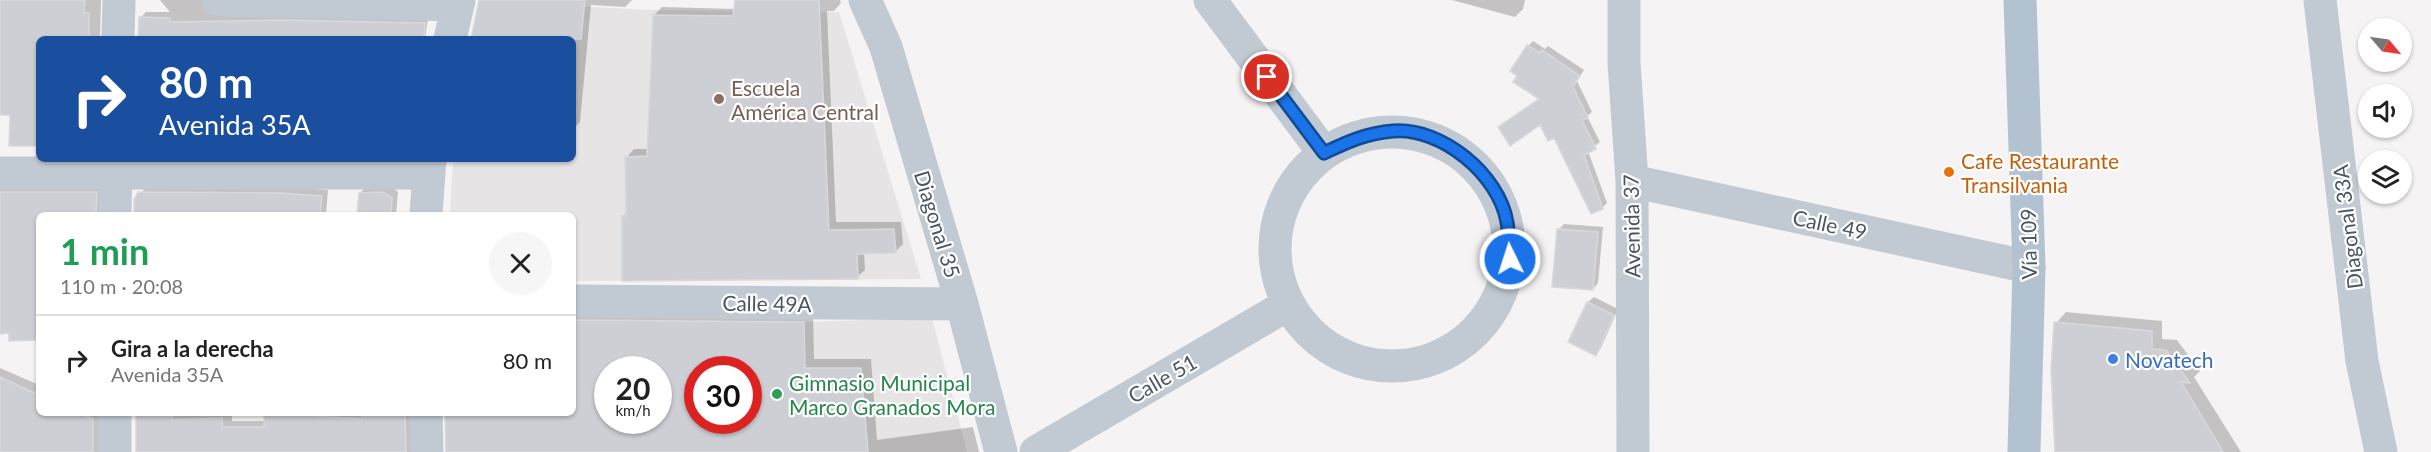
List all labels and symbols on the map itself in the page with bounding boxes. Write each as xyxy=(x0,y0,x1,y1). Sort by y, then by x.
north arrow xyxy=(2358,18,2412,72)
pin xyxy=(1241,51,1292,102)
place label: Escuela América Central xyxy=(731,75,879,124)
marker: Escuela América Central xyxy=(712,92,726,106)
place label: Cafe Restaurante Transilvania xyxy=(1961,148,2119,197)
street label: Diagonal 33A xyxy=(2327,163,2367,291)
marker: Cafe Restaurante Transilvania xyxy=(1942,165,1956,179)
street label: Diagonal 35 xyxy=(910,167,966,281)
street label: Avenida 37 xyxy=(1618,174,1644,278)
street label: Calle 49 xyxy=(1791,204,1869,244)
street label: Vía 109 xyxy=(2015,208,2041,280)
position arrow xyxy=(1478,227,1542,291)
street label: Calle 49A xyxy=(722,290,813,316)
place label: Novatech xyxy=(2125,347,2214,372)
street label: Calle 51 xyxy=(1123,348,1201,408)
marker: Novatech xyxy=(2106,352,2120,366)
speed limit sign: 30 xyxy=(684,356,762,434)
place label: Gimnasio Municipal Marco Granados Mora xyxy=(789,370,995,419)
marker: Gimnasio Municipal Marco Granados Mora xyxy=(770,387,784,401)

